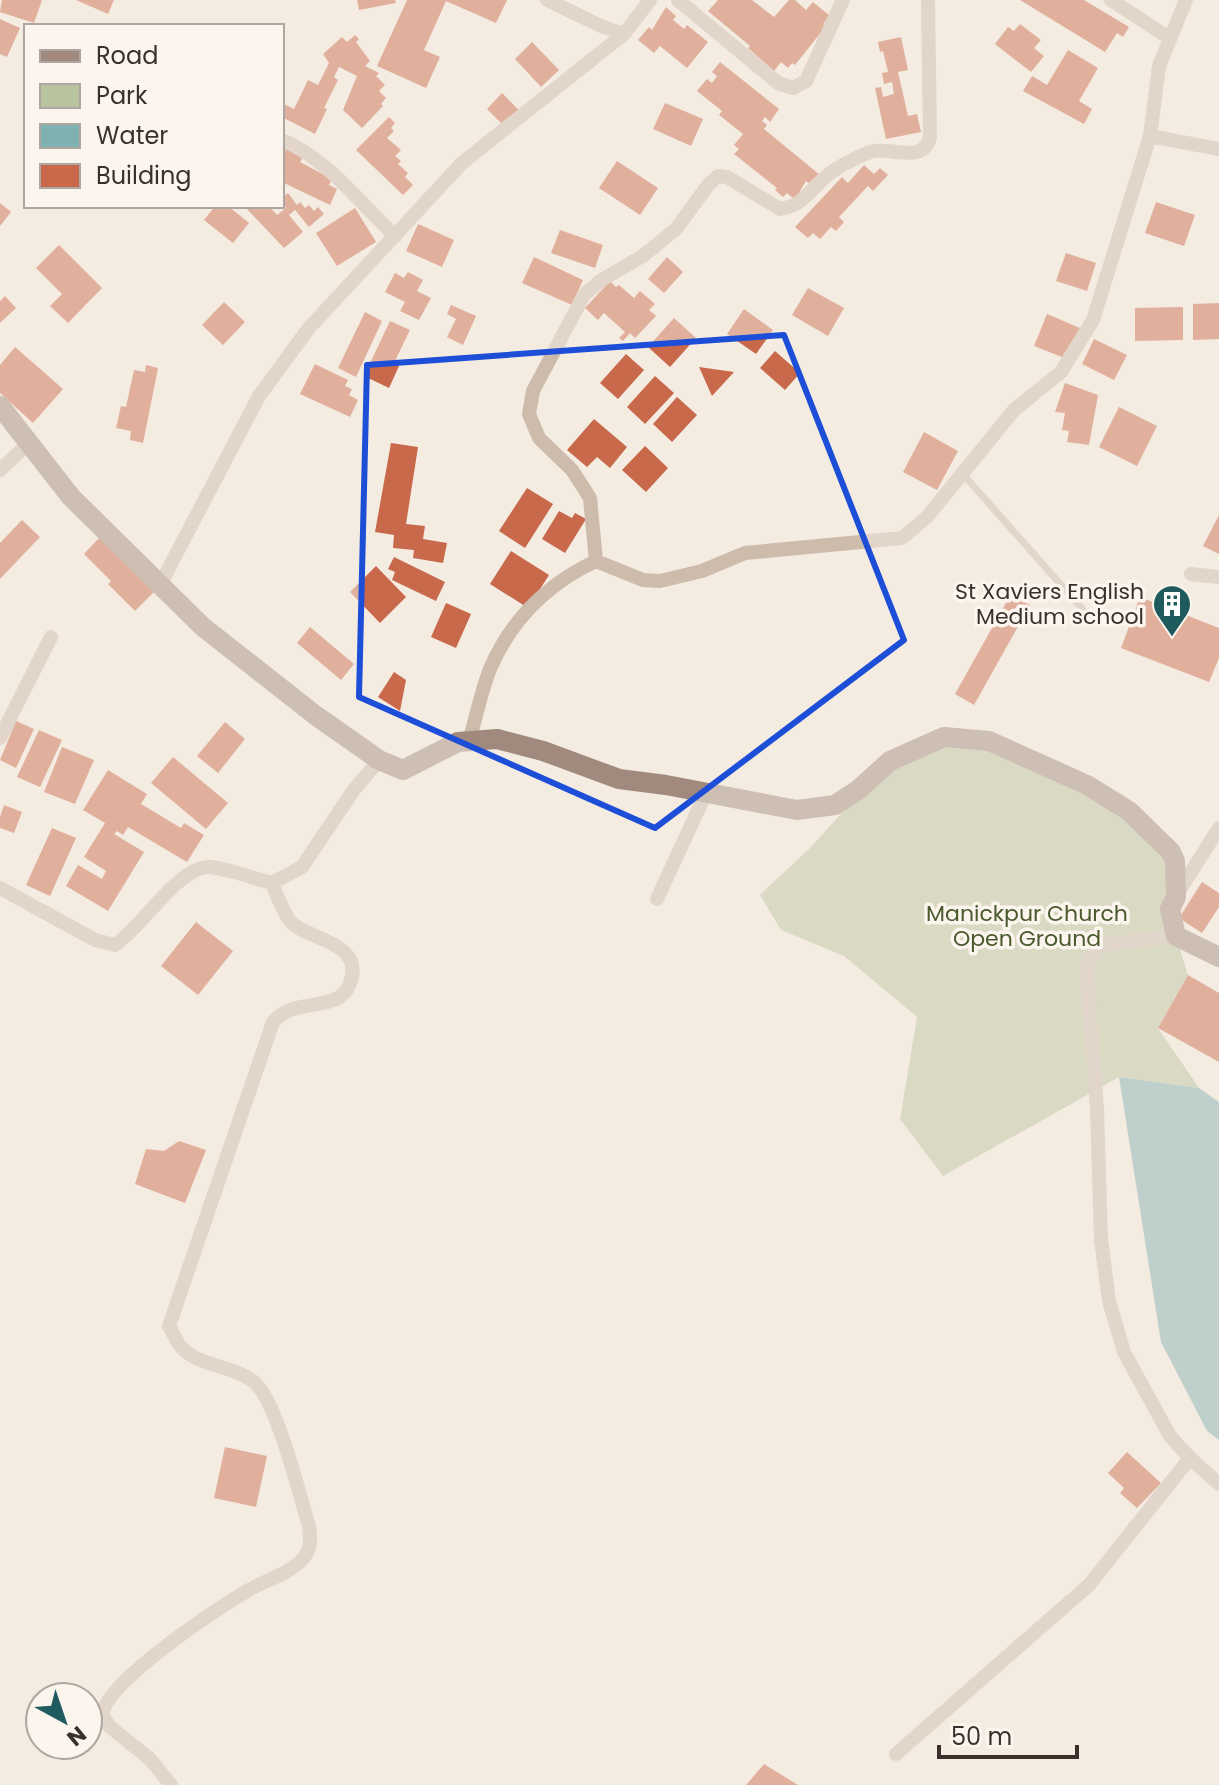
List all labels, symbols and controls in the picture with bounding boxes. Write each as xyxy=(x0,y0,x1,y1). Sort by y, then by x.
legend xyxy=(24,24,284,208)
text: Road xyxy=(96,39,158,72)
text: Park xyxy=(96,79,148,112)
text: Water xyxy=(96,119,168,152)
text: Building xyxy=(96,159,192,192)
place label: St Xaviers English Medium school xyxy=(955,576,1144,632)
building icon: St Xaviers English Medium school xyxy=(1151,583,1193,638)
park label: Manickpur Church Open Ground xyxy=(926,898,1128,954)
north arrow xyxy=(24,1681,104,1761)
scale bar xyxy=(939,1709,1077,1759)
text: N xyxy=(60,1719,93,1753)
text: 50 m xyxy=(951,1720,1012,1753)

